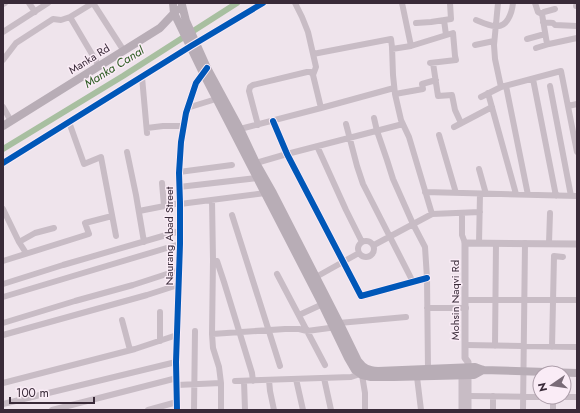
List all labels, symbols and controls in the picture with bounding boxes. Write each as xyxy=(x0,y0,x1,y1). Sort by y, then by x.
street label: Manka Rd xyxy=(65,40,113,78)
water label: Manka Canal xyxy=(81,41,149,93)
street label: Naurang Abad Street xyxy=(161,186,177,285)
street label: Mohsin Naqvi Rd xyxy=(447,260,463,340)
north arrow xyxy=(532,365,572,405)
scale bar xyxy=(10,379,94,405)
text: N xyxy=(533,381,551,393)
text: 100 m xyxy=(16,384,49,402)

